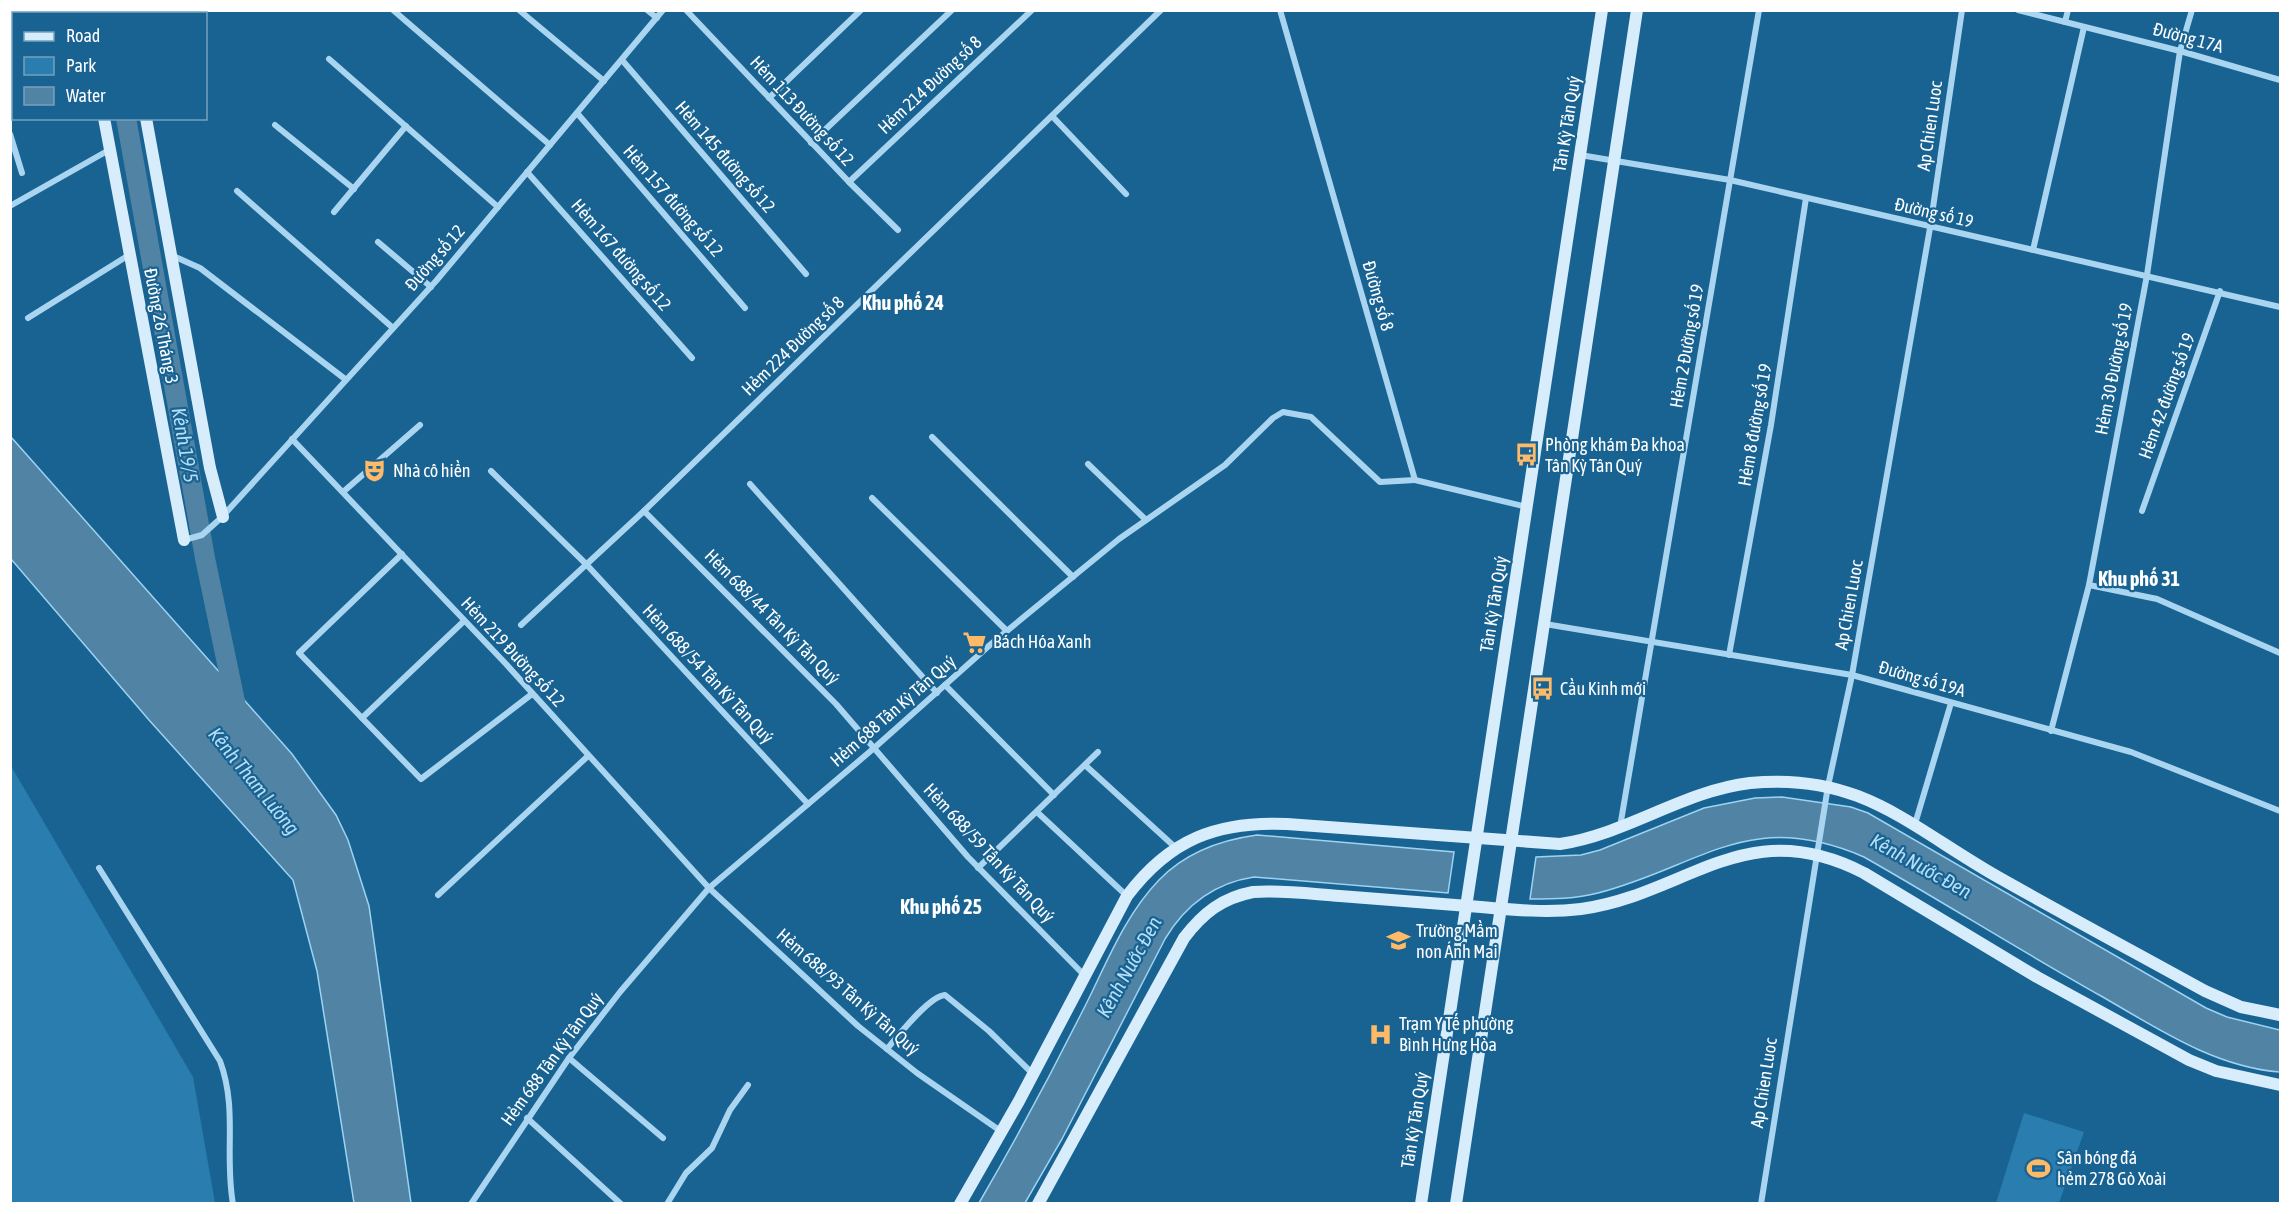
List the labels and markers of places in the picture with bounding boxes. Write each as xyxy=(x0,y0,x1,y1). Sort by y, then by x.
place label: Phòng khám Đa khoa Tân Kỳ Tân Quý xyxy=(1545,434,1685,476)
bus stop icon: Phòng khám Đa khoa Tân Kỳ Tân Quý xyxy=(1514,442,1540,468)
theatre icon: Nhà cô hiền xyxy=(362,458,388,484)
place label: Nhà cô hiền xyxy=(393,459,471,481)
supermarket icon: Bách Hóa Xanh xyxy=(962,629,988,655)
place label: Bách Hóa Xanh xyxy=(993,631,1091,652)
bus stop icon: Cầu Kinh mới xyxy=(1529,676,1555,702)
place label: Cầu Kinh mới xyxy=(1560,677,1646,699)
place label: Trường Mầm non Ánh Mai xyxy=(1416,919,1498,962)
school or university icon: Trường Mầm non Ánh Mai xyxy=(1385,928,1411,954)
place label: Trạm Y Tế phường Bình Hưng Hòa xyxy=(1399,1012,1514,1055)
hospital icon: Trạm Y Tế phường Bình Hưng Hòa xyxy=(1368,1021,1394,1047)
place label: Sân bóng đá hẻm 278 Gò Xoài xyxy=(2057,1147,2166,1189)
sports icon: Sân bóng đá hẻm 278 Gò Xoài xyxy=(2026,1155,2052,1181)

